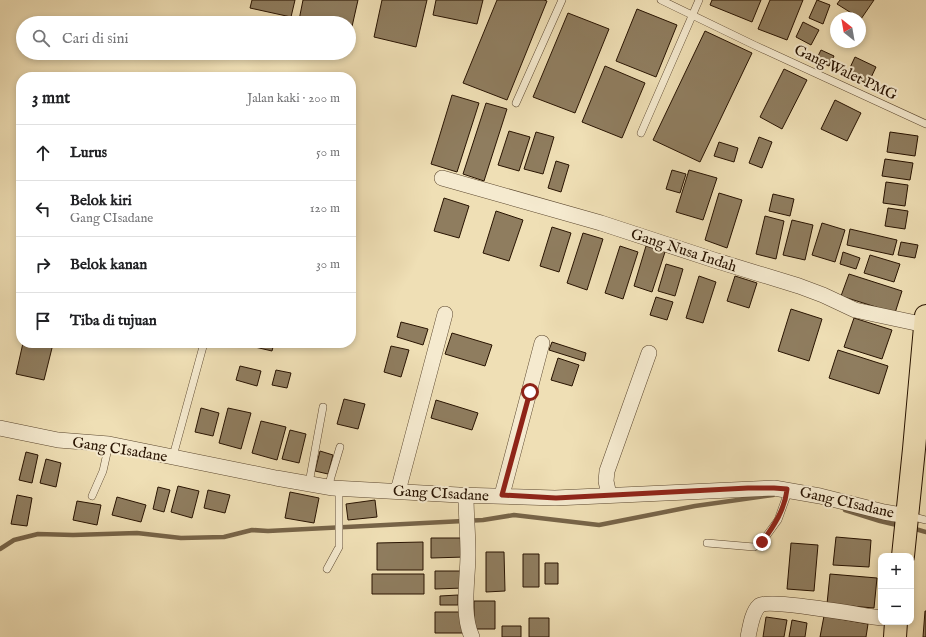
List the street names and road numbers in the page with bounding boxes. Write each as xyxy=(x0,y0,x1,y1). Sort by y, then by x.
street label: Gang Walet PMG xyxy=(791,40,900,105)
street label: Gang Nusa Indah xyxy=(629,224,739,277)
street label: Gang CIsadane xyxy=(71,433,169,466)
street label: Gang CIsadane xyxy=(392,481,490,506)
street label: Gang CIsadane xyxy=(798,482,896,523)

